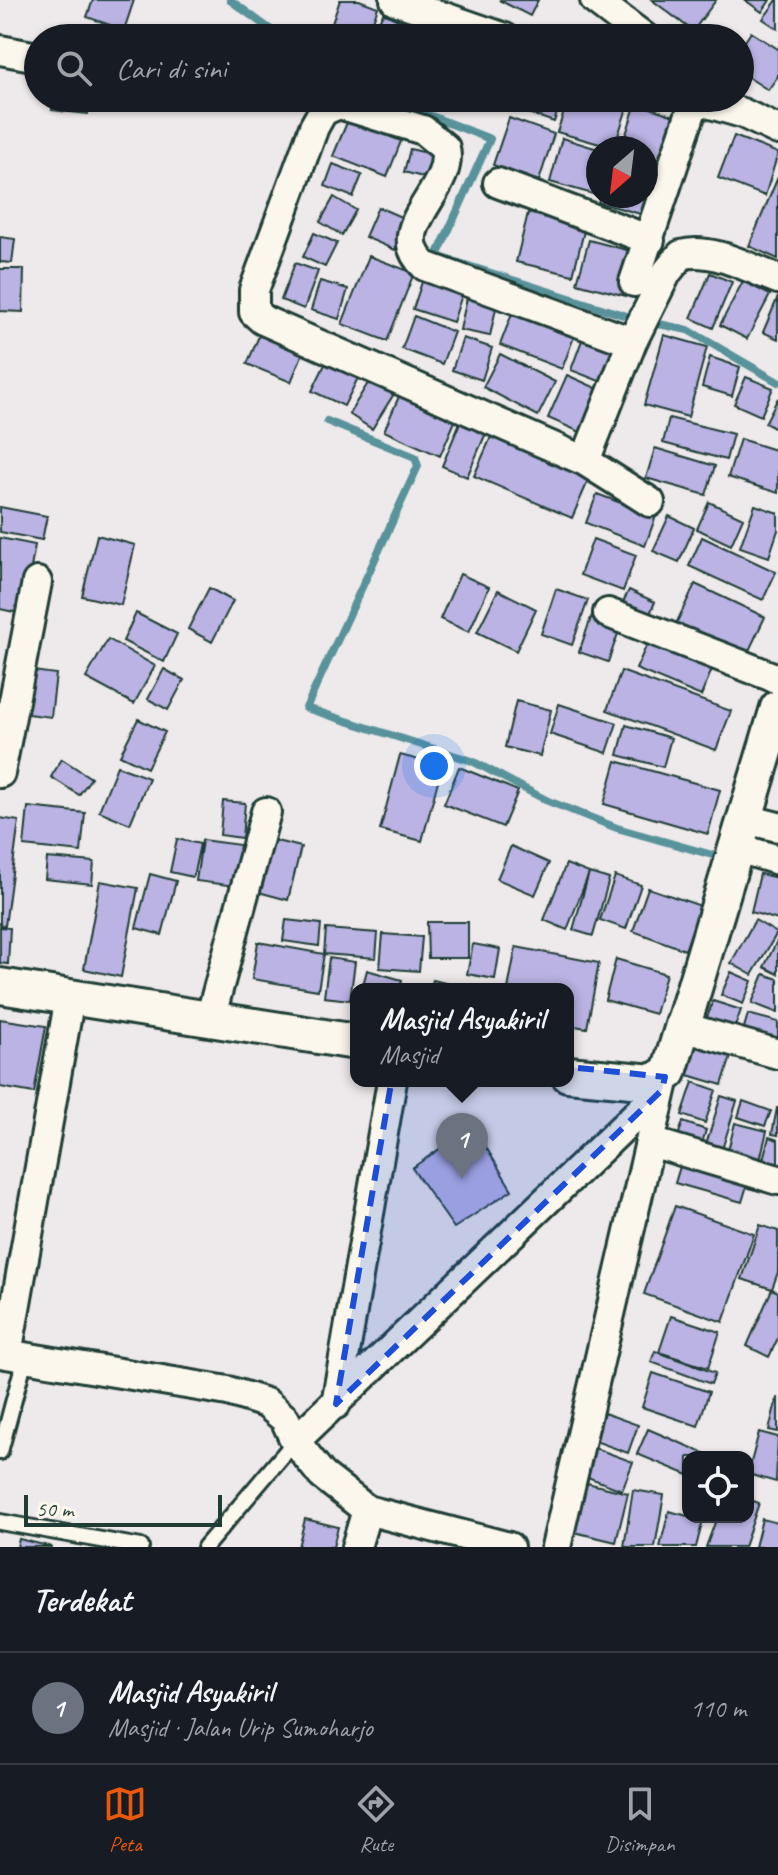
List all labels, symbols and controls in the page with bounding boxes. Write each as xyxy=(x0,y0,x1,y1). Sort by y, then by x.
search box xyxy=(24,24,754,112)
icon: search xyxy=(52,46,96,90)
text: Cari di sini xyxy=(116,49,227,87)
north arrow xyxy=(586,136,658,208)
your location xyxy=(414,746,454,786)
popup xyxy=(350,983,574,1087)
text: Masjid Asyakiril xyxy=(380,1000,544,1038)
text: Masjid xyxy=(380,1038,439,1071)
pin: 1 xyxy=(436,1113,488,1179)
map controls xyxy=(682,1451,754,1523)
button: locate xyxy=(682,1451,754,1523)
scale bar xyxy=(24,1491,222,1527)
text: 50 m xyxy=(36,1495,73,1523)
text: Terdekat xyxy=(32,1578,131,1621)
text: Masjid Asyakiril xyxy=(108,1673,273,1711)
text: 1 xyxy=(52,1692,64,1725)
text: 110 m xyxy=(690,1692,746,1725)
text: Masjid · Jalan Urip Sumoharjo xyxy=(108,1711,373,1744)
tab: Peta xyxy=(103,1782,147,1858)
tab: Rute xyxy=(354,1782,398,1858)
tab: Disimpan xyxy=(605,1782,675,1858)

